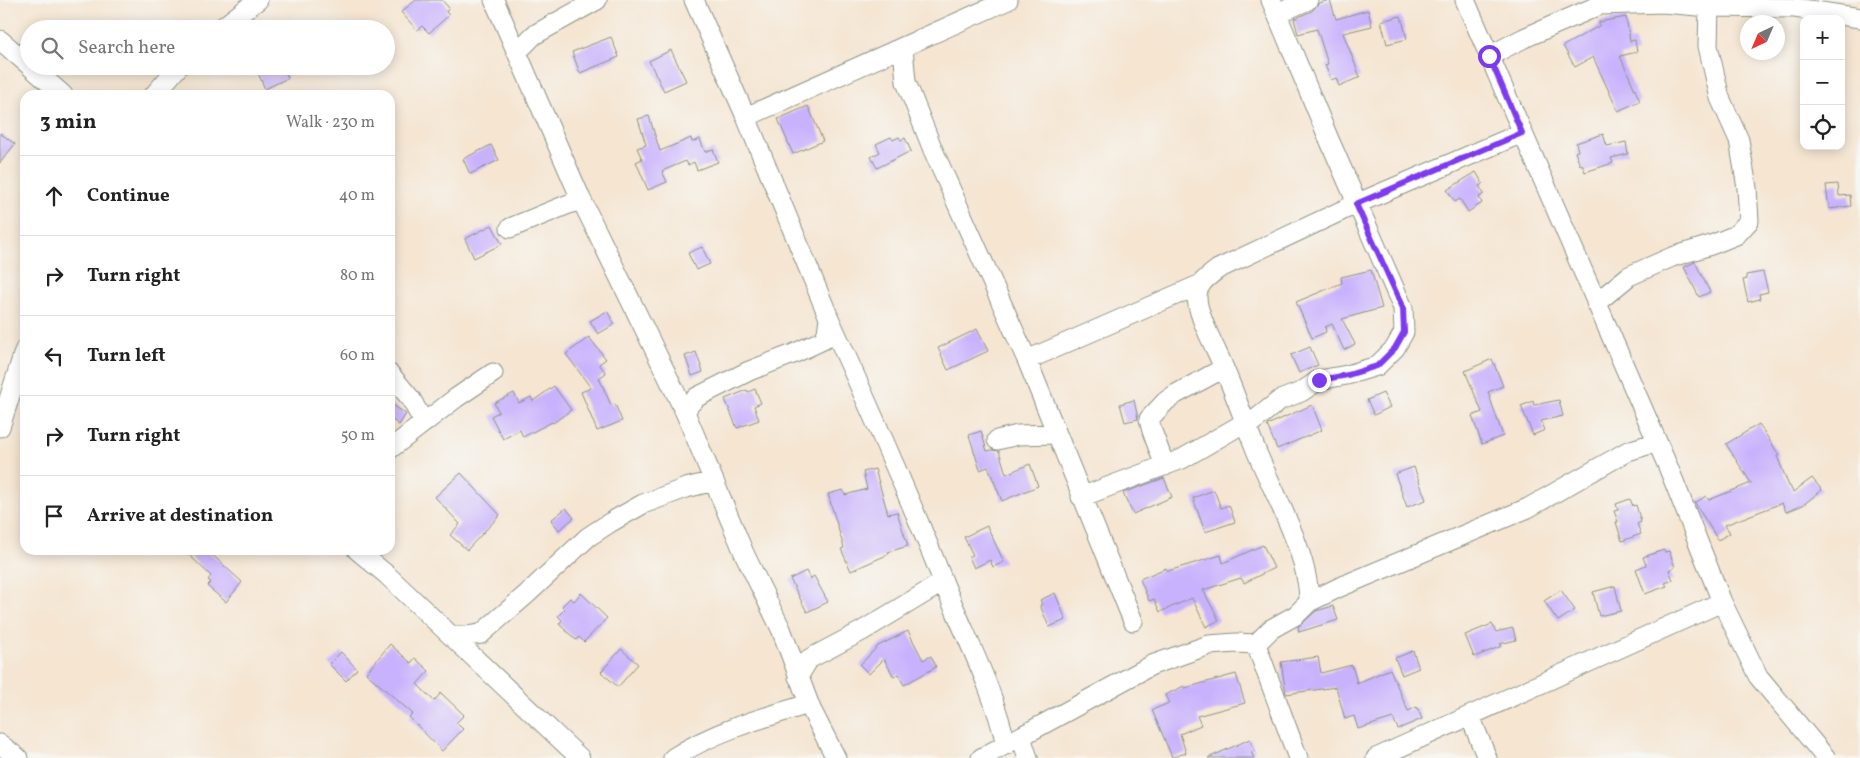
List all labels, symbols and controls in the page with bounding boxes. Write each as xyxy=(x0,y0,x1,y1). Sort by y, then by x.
north arrow xyxy=(1740,15,1785,60)
map controls xyxy=(1800,15,1845,150)
button: + xyxy=(1800,15,1845,60)
search box xyxy=(20,20,395,75)
icon: search xyxy=(38,34,66,62)
text: Search here xyxy=(78,35,175,61)
route start xyxy=(1478,45,1501,68)
button: − xyxy=(1800,60,1845,105)
button: locate xyxy=(1800,105,1845,150)
text: 3 min xyxy=(40,108,96,137)
text: Walk · 230 m xyxy=(286,112,375,134)
icon: ahead xyxy=(40,182,68,210)
text: Continue xyxy=(87,183,170,209)
text: 40 m xyxy=(339,185,375,207)
icon: right xyxy=(40,262,68,290)
text: Turn right xyxy=(87,263,180,289)
text: 80 m xyxy=(340,265,375,287)
icon: left xyxy=(40,342,68,370)
text: Turn left xyxy=(87,343,166,369)
text: 60 m xyxy=(340,345,375,367)
route end xyxy=(1308,369,1331,392)
icon: right xyxy=(40,422,68,450)
text: Turn right xyxy=(87,423,180,449)
text: 50 m xyxy=(341,425,375,447)
icon: arrive xyxy=(40,502,68,530)
text: Arrive at destination xyxy=(87,503,273,529)

